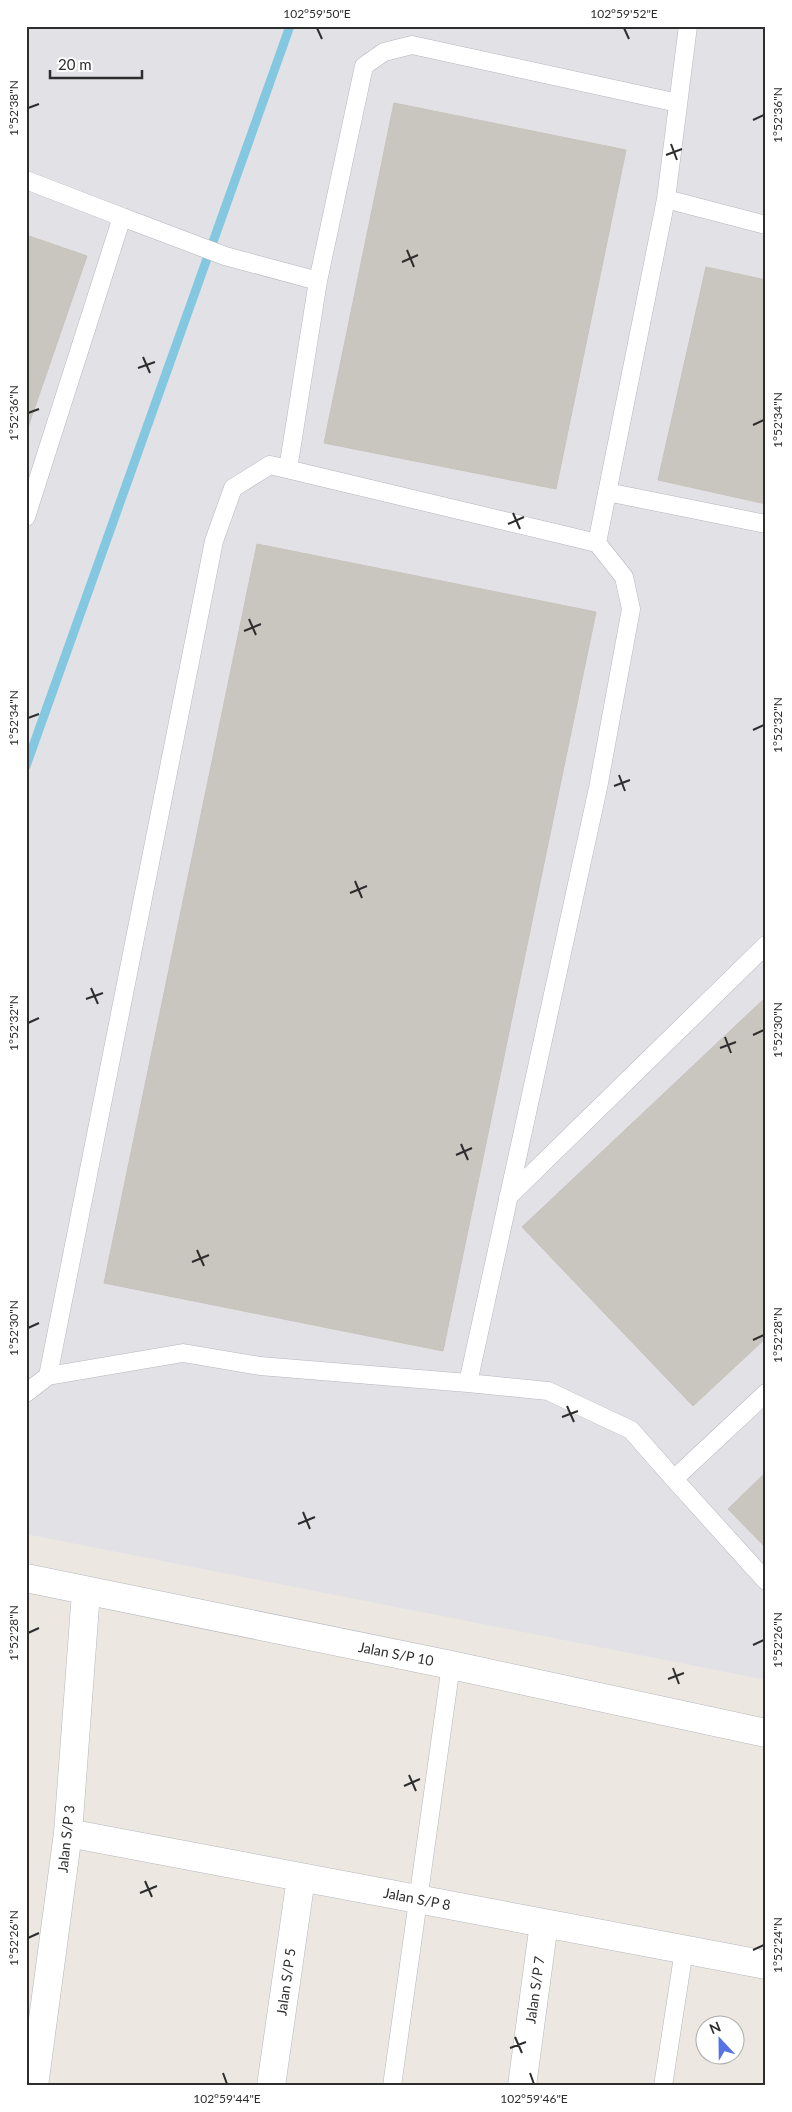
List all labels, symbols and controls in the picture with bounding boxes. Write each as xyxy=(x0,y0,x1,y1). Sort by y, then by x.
text: 102°59'50"E xyxy=(283,6,351,21)
text: 102°59'52"E xyxy=(590,6,658,21)
scale bar xyxy=(50,48,142,80)
text: 20 m xyxy=(58,55,92,73)
text: 1°52'38"N xyxy=(6,80,21,136)
text: 1°52'36"N xyxy=(770,87,785,143)
text: 1°52'36"N xyxy=(6,385,21,441)
text: 1°52'34"N xyxy=(770,392,785,448)
text: 1°52'34"N xyxy=(6,690,21,746)
text: 1°52'32"N xyxy=(770,697,785,753)
text: 1°52'32"N xyxy=(6,995,21,1051)
text: 1°52'30"N xyxy=(770,1002,785,1058)
text: 1°52'30"N xyxy=(6,1300,21,1356)
text: 1°52'28"N xyxy=(770,1307,785,1363)
text: 1°52'28"N xyxy=(6,1605,21,1661)
text: 1°52'26"N xyxy=(770,1612,785,1668)
street label: Jalan S/P 10 xyxy=(357,1638,435,1669)
street label: Jalan S/P 3 xyxy=(54,1804,78,1874)
street label: Jalan S/P 8 xyxy=(382,1884,452,1913)
text: 1°52'26"N xyxy=(6,1910,21,1966)
text: 1°52'24"N xyxy=(770,1917,785,1973)
street label: Jalan S/P 5 xyxy=(272,1947,299,2017)
street label: Jalan S/P 7 xyxy=(521,1955,548,2025)
north arrow xyxy=(694,2014,744,2064)
text: N xyxy=(707,2018,723,2037)
text: 102°59'44"E xyxy=(193,2091,261,2106)
text: 102°59'46"E xyxy=(500,2091,568,2106)

